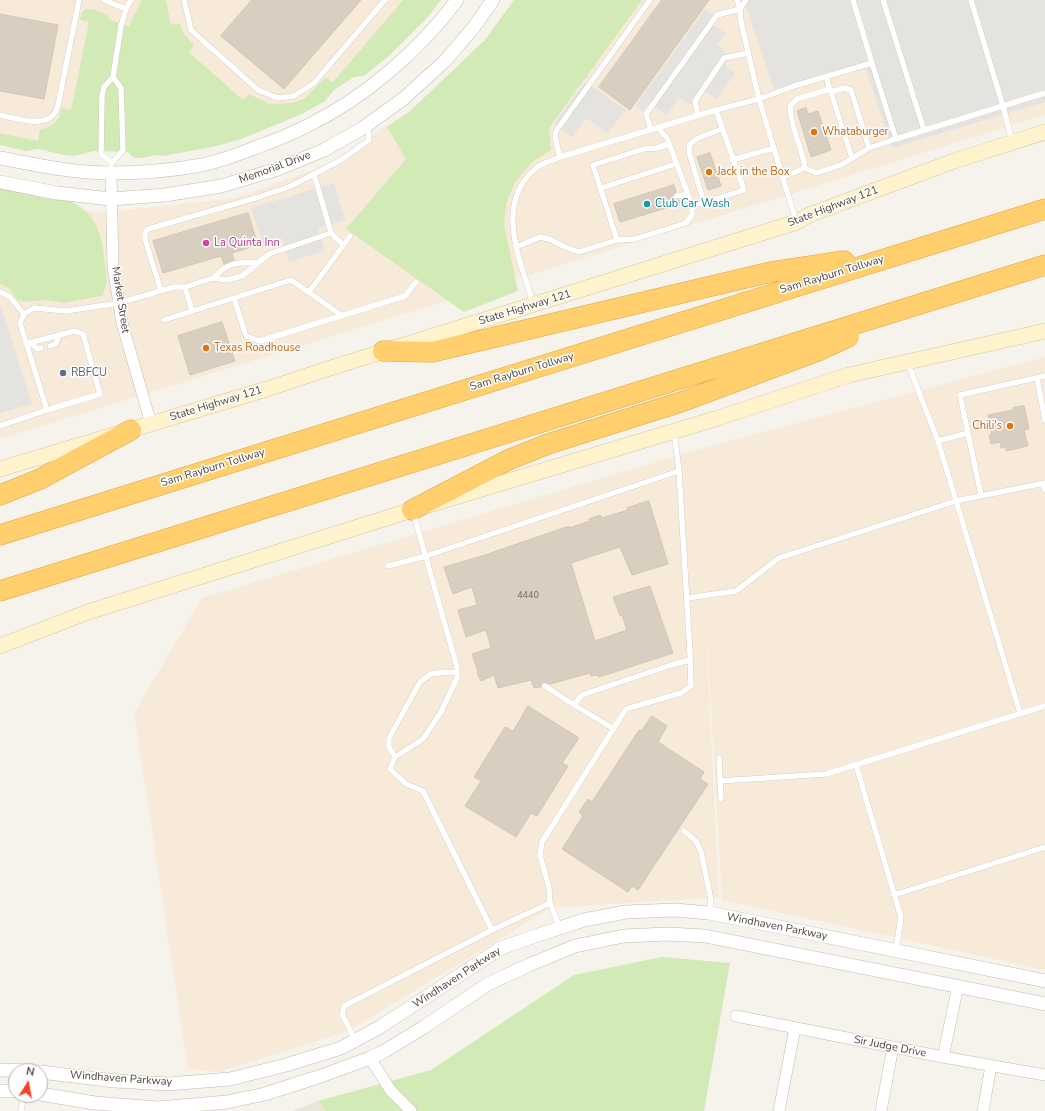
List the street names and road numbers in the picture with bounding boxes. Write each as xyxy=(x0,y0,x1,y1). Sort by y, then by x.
street label: Memorial Drive xyxy=(237,149,313,187)
street label: State Highway 121 xyxy=(786,184,880,230)
street label: Sam Rayburn Tollway xyxy=(778,253,886,297)
street label: Market Street xyxy=(108,266,132,334)
street label: State Highway 121 xyxy=(477,288,573,328)
street label: Sam Rayburn Tollway xyxy=(468,350,576,394)
street label: State Highway 121 xyxy=(168,384,264,424)
street label: Sam Rayburn Tollway xyxy=(159,446,267,490)
street label: Windhaven Parkway xyxy=(726,911,828,943)
street label: Windhaven Parkway xyxy=(411,945,503,1011)
street label: Sir Judge Drive xyxy=(853,1034,927,1060)
street label: Windhaven Parkway xyxy=(70,1069,172,1089)

